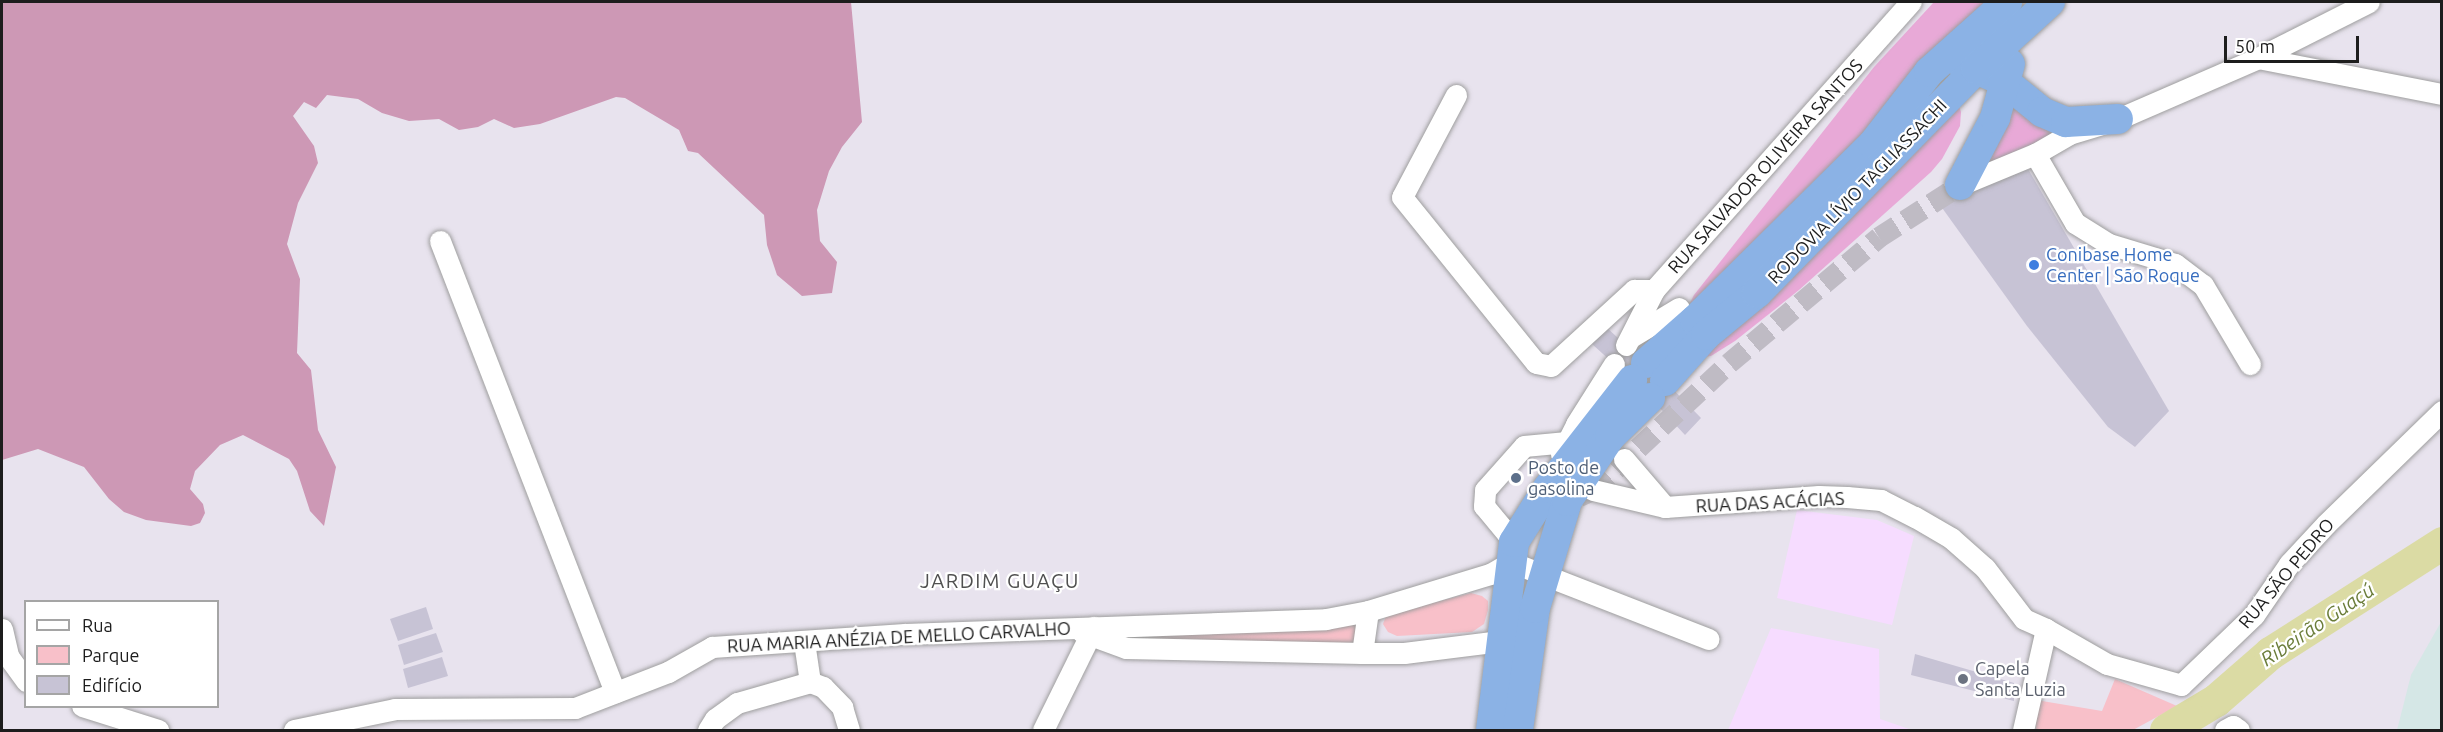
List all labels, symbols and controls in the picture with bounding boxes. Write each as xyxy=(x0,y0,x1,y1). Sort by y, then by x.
scale bar xyxy=(2227,24,2362,62)
text: 50 m xyxy=(2235,36,2275,56)
street label: RUA SALVADOR OLIVEIRA SANTOS xyxy=(1663,54,1867,278)
street label: RODOVIA LÍVIO TAGLIASSACHI xyxy=(1763,94,1951,288)
place label: Conibase Home Center | São Roque xyxy=(2046,244,2200,286)
marker: Conibase Home Center | São Roque xyxy=(2027,258,2041,272)
place label: Posto de gasolina xyxy=(1528,457,1599,500)
marker: Posto de gasolina xyxy=(1509,471,1523,485)
street label: RUA DAS ACÁCIAS xyxy=(1695,487,1845,517)
street label: RUA SÃO PEDRO xyxy=(2234,514,2338,632)
district label: JARDIM GUAÇU xyxy=(920,568,1080,592)
water label: Ribeirão Guaçú xyxy=(2256,577,2378,671)
legend xyxy=(24,600,219,708)
text: Rua xyxy=(82,615,113,635)
street label: RUA MARIA ANÉZIA DE MELLO CARVALHO xyxy=(727,617,1071,657)
text: Parque xyxy=(82,645,139,665)
place label: Capela Santa Luzia xyxy=(1975,658,2066,700)
marker: Capela Santa Luzia xyxy=(1956,672,1970,686)
text: Edifício xyxy=(82,675,142,695)

